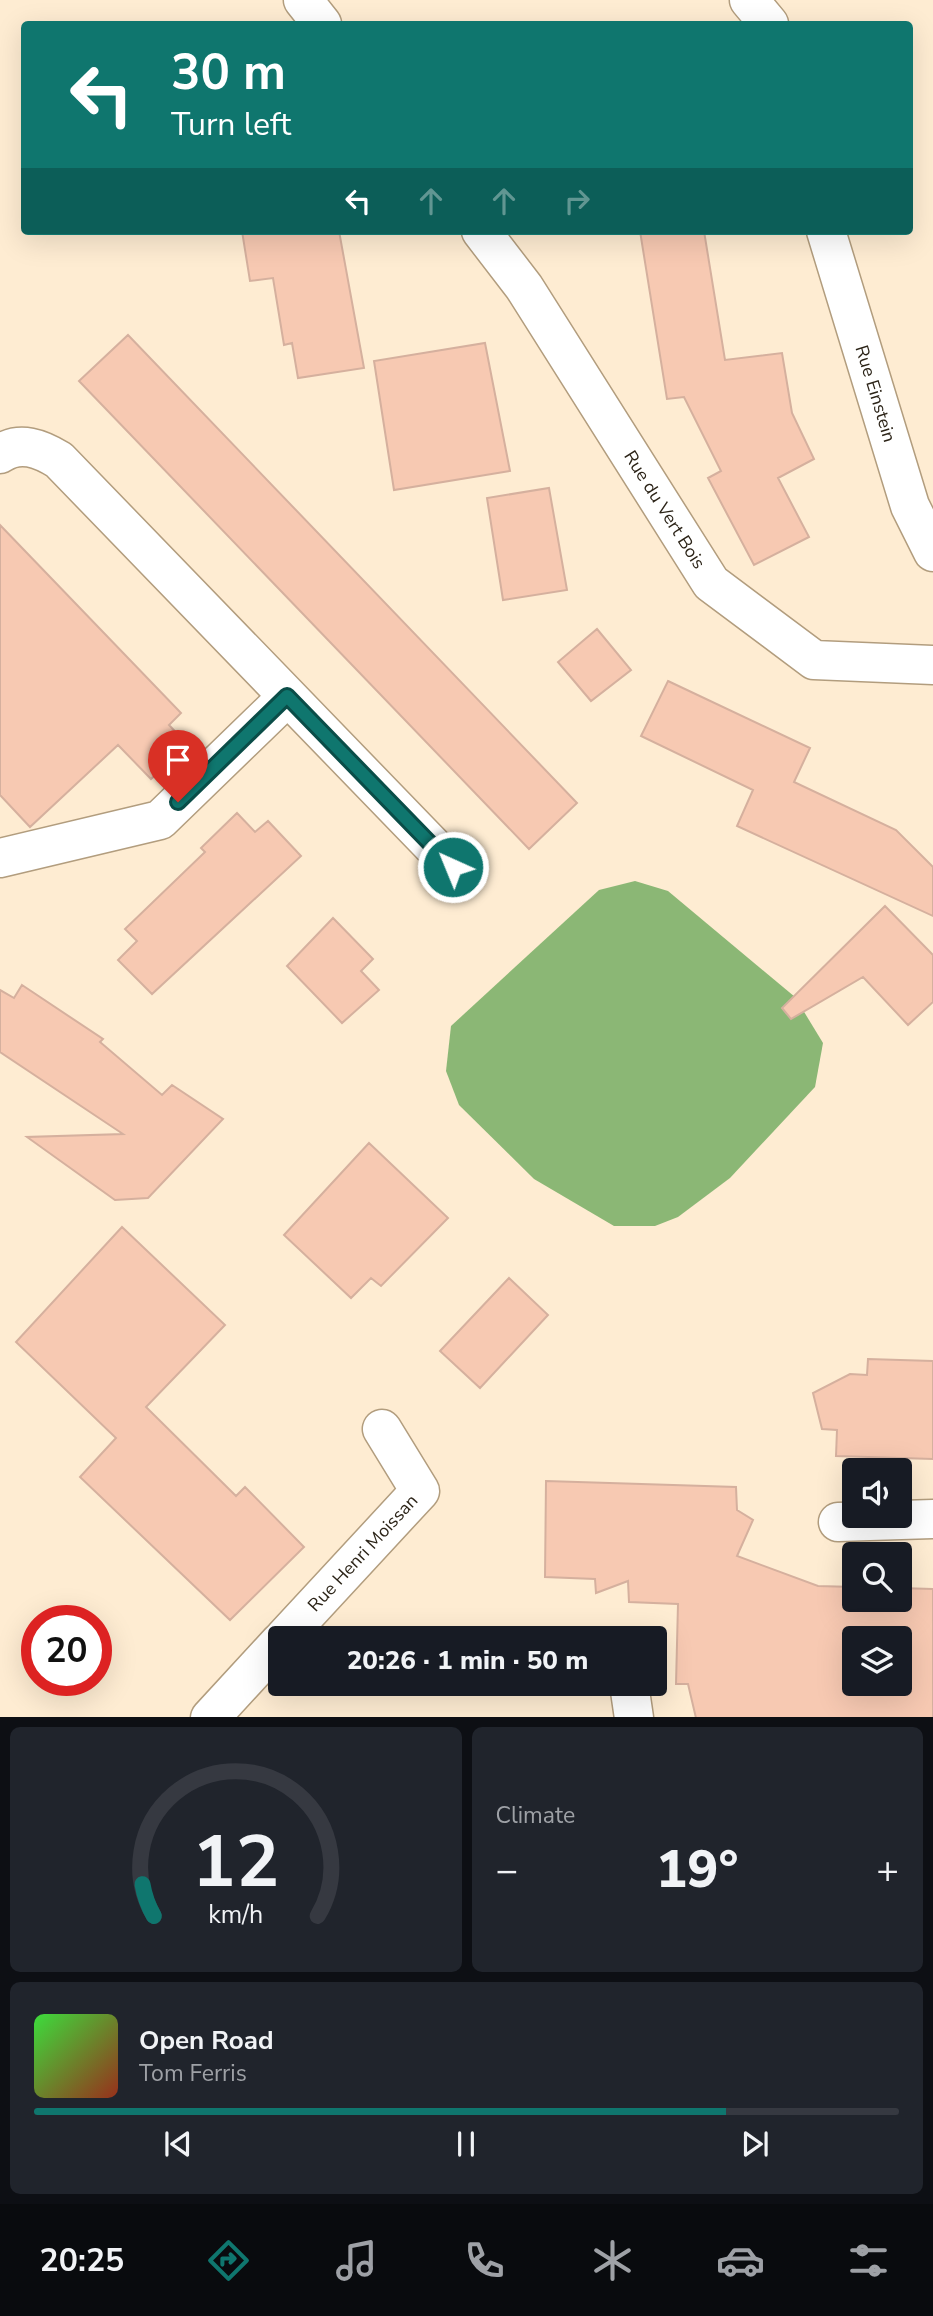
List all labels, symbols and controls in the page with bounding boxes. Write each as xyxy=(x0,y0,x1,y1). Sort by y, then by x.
text: 30 m xyxy=(171,39,286,106)
icon: left xyxy=(56,49,147,140)
text: Turn left xyxy=(171,103,291,146)
icon: left xyxy=(339,182,377,220)
icon: ahead xyxy=(412,182,450,220)
icon: ahead xyxy=(485,182,523,220)
icon: right xyxy=(558,182,596,220)
street label: Rue Einstein xyxy=(850,342,902,445)
street label: Rue du Vert Bois xyxy=(618,446,711,573)
pin xyxy=(148,730,208,802)
icon: arrive xyxy=(159,741,197,779)
position arrow xyxy=(416,830,490,904)
map controls xyxy=(842,1458,912,1696)
button: sound xyxy=(842,1458,912,1528)
street label: Rue Henri Moissan xyxy=(302,1489,423,1617)
button: search xyxy=(842,1542,912,1612)
speed limit sign: 20 xyxy=(21,1605,112,1696)
button: layers xyxy=(842,1626,912,1696)
text: 20:26 · 1 min · 50 m xyxy=(347,1643,588,1678)
text: Climate xyxy=(496,1800,575,1831)
text: 12 xyxy=(192,1812,279,1912)
text: 19° xyxy=(656,1834,738,1905)
text: − xyxy=(496,1845,518,1896)
text: + xyxy=(876,1845,899,1896)
text: km/h xyxy=(208,1897,263,1931)
text: Open Road xyxy=(139,2023,274,2058)
text: Tom Ferris xyxy=(139,2058,247,2089)
icon: previous xyxy=(159,2125,197,2163)
icon: pause xyxy=(447,2125,485,2163)
icon: next xyxy=(736,2125,774,2163)
icon: directions xyxy=(204,2236,253,2285)
icon: music xyxy=(332,2236,381,2285)
icon: phone xyxy=(460,2236,509,2285)
icon: climate xyxy=(588,2236,637,2285)
icon: car xyxy=(716,2236,765,2285)
icon: filters xyxy=(844,2236,893,2285)
text: 20:25 xyxy=(40,2239,124,2282)

